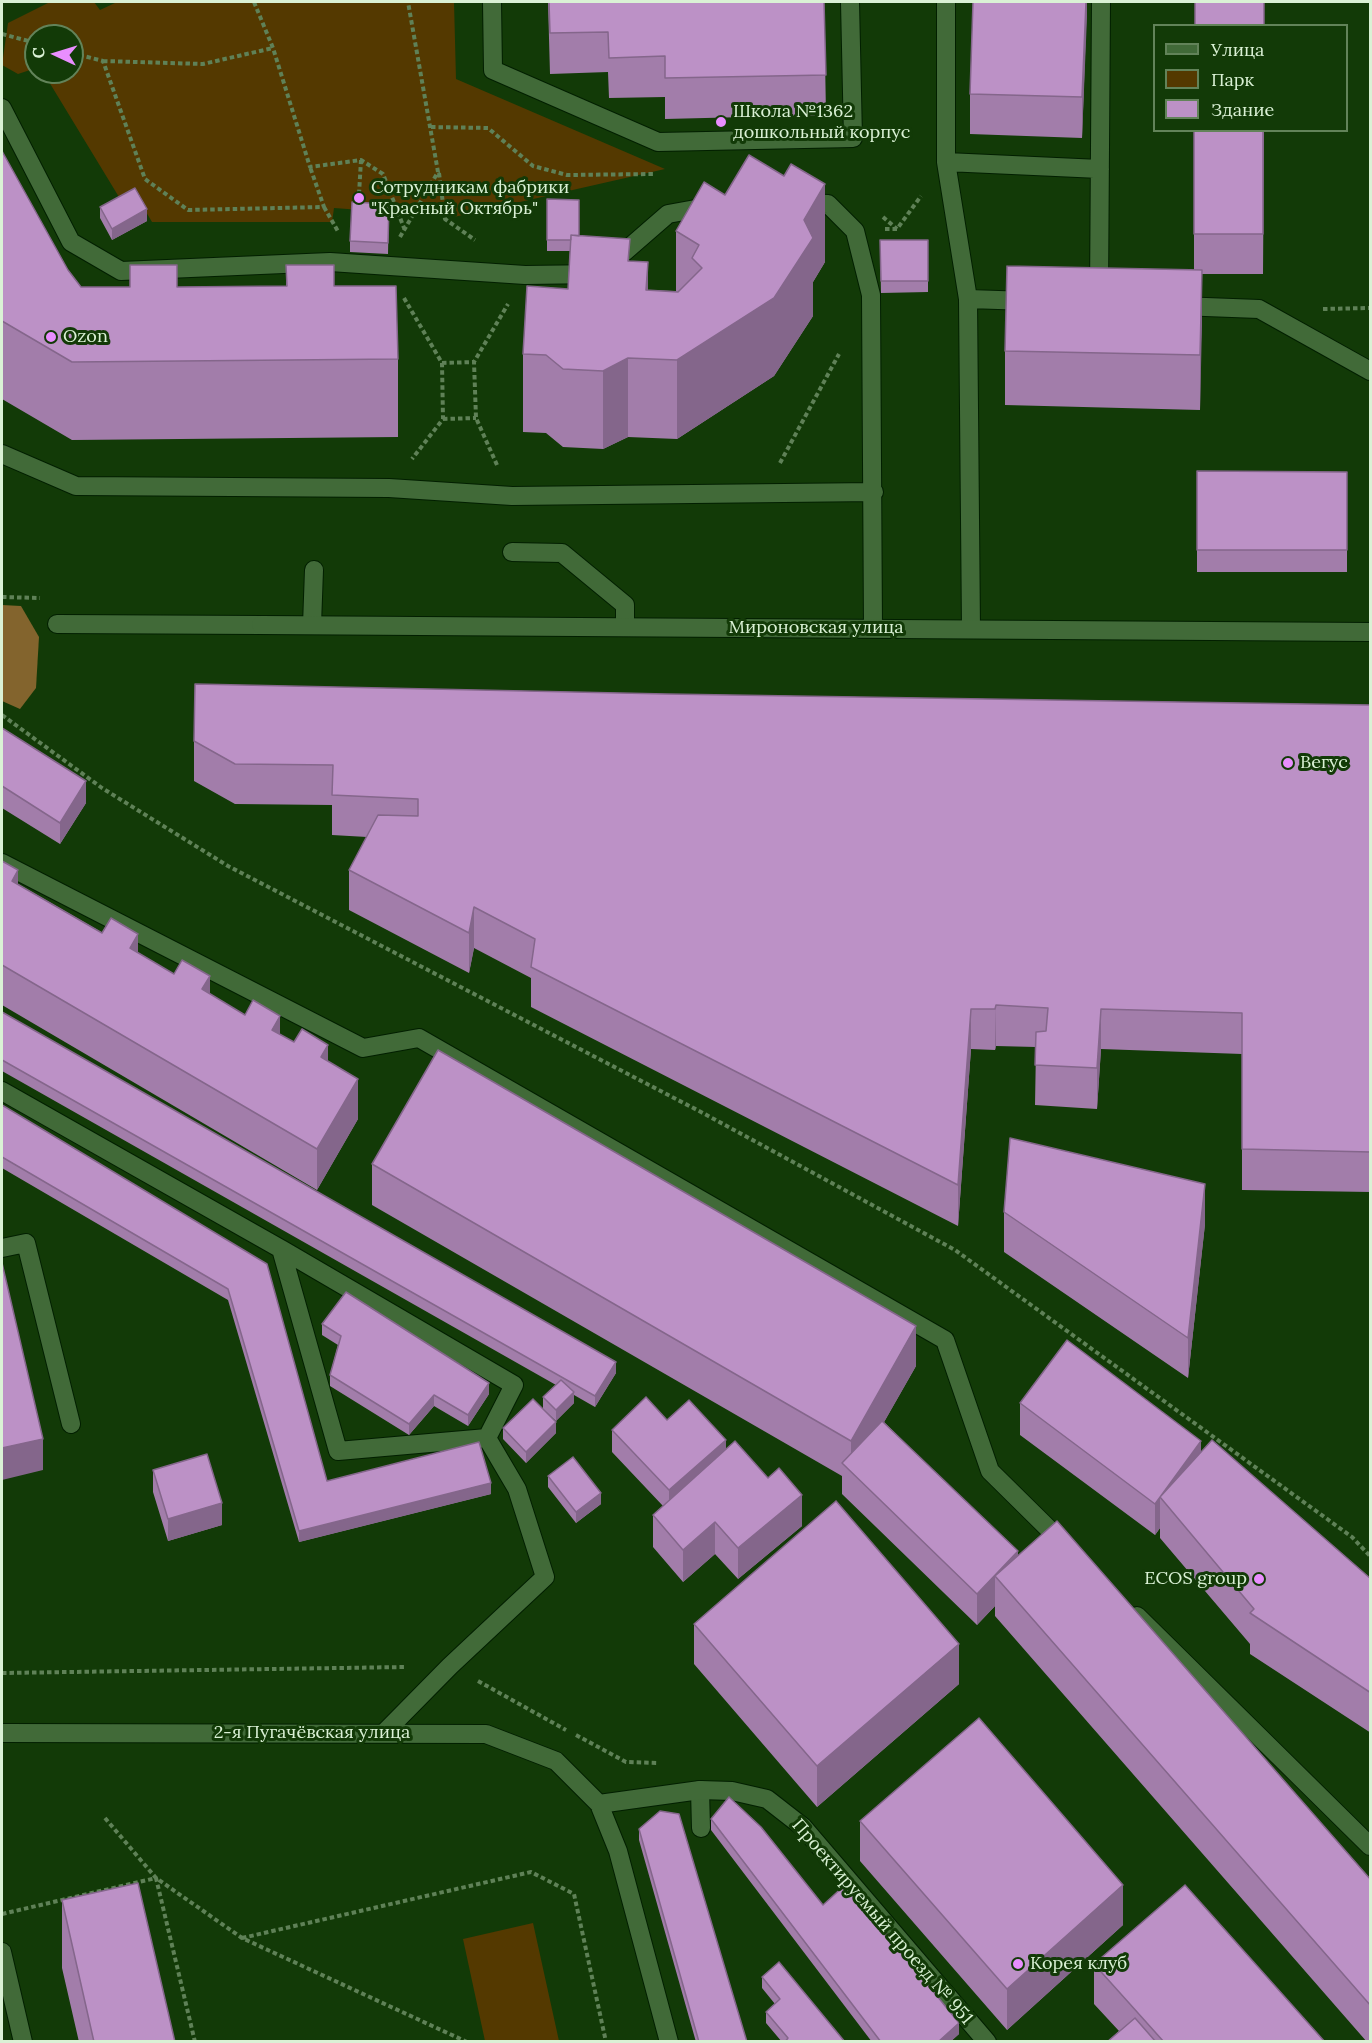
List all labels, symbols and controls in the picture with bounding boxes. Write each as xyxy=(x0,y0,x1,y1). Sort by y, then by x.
north arrow xyxy=(24,24,84,84)
legend xyxy=(1153,24,1348,132)
text: Улица xyxy=(1211,38,1264,61)
text: С xyxy=(28,47,48,59)
text: Парк xyxy=(1211,68,1254,91)
text: Здание xyxy=(1211,98,1274,121)
place label: Школа №1362 дошкольный корпус xyxy=(733,101,910,144)
marker: Школа №1362 дошкольный корпус xyxy=(714,115,728,129)
place label: Сотрудникам фабрики "Красный Октябрь" xyxy=(371,177,569,219)
marker: Сотрудникам фабрики "Красный Октябрь" xyxy=(352,191,366,205)
place label: Ozon xyxy=(63,326,108,348)
marker: Ozon xyxy=(44,330,58,344)
street label: Мироновская улица xyxy=(728,617,904,639)
place label: Вегус xyxy=(1300,752,1348,774)
marker: Вегус xyxy=(1281,756,1295,770)
place label: ECOS group xyxy=(1144,1568,1247,1590)
marker: ECOS group xyxy=(1252,1572,1266,1586)
street label: 2-я Пугачёвская улица xyxy=(214,1722,410,1744)
street label: Проектируемый проезд № 951 xyxy=(787,1815,977,2029)
place label: Корея клуб xyxy=(1030,1953,1127,1975)
marker: Корея клуб xyxy=(1011,1957,1025,1971)

